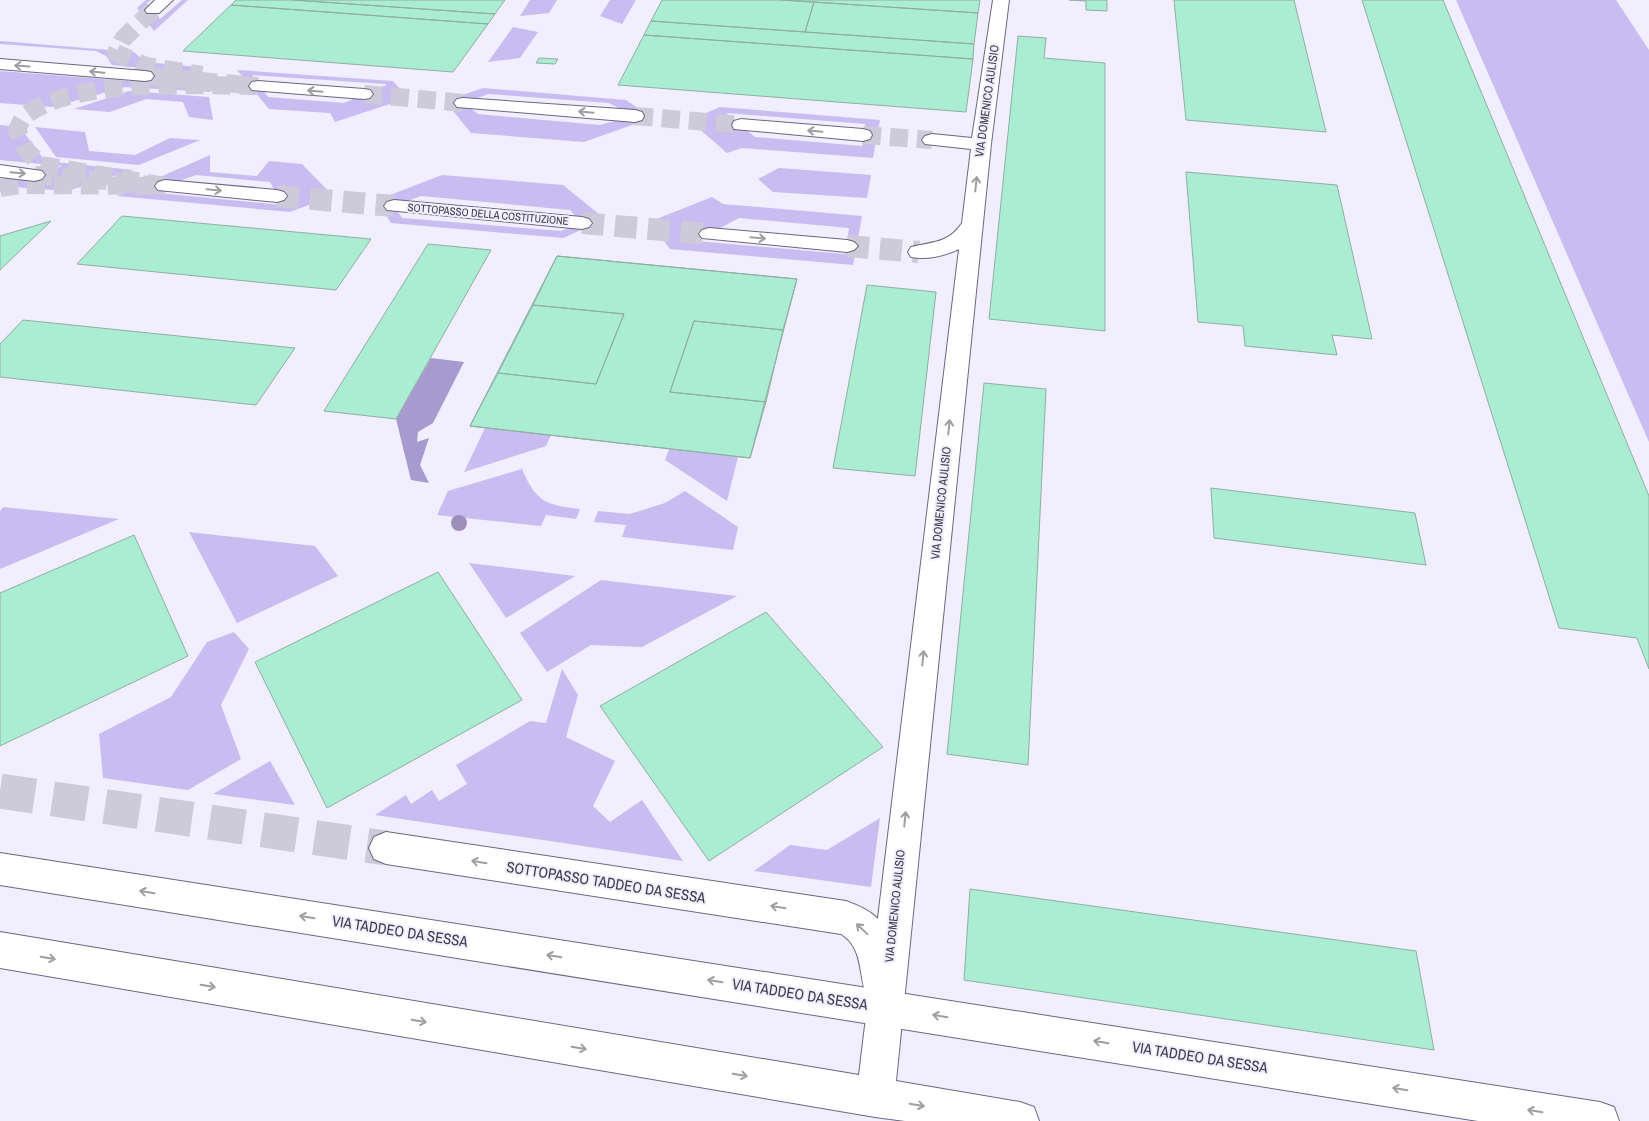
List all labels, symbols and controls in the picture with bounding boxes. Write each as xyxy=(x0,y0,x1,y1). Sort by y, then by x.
street label: VIA DOMENICO AULISIO xyxy=(971,43,1003,158)
one-way arrow xyxy=(15,61,31,71)
one-way arrow xyxy=(89,67,105,77)
one-way arrow xyxy=(307,86,323,95)
one-way arrow xyxy=(578,108,594,117)
one-way arrow xyxy=(807,126,823,136)
one-way arrow xyxy=(9,168,25,178)
one-way arrow xyxy=(971,176,981,192)
one-way arrow xyxy=(206,185,222,195)
street label: SOTTOPASSO DELLA COSTITUZIONE xyxy=(407,200,569,228)
one-way arrow xyxy=(749,233,765,243)
one-way arrow xyxy=(944,419,954,435)
street label: VIA DOMENICO AULISIO xyxy=(927,446,955,560)
one-way arrow xyxy=(918,650,928,666)
one-way arrow xyxy=(900,812,910,828)
street label: VIA DOMENICO AULISIO xyxy=(881,849,909,963)
street label: SOTTOPASSO TADDEO DA SESSA xyxy=(505,856,708,908)
one-way arrow xyxy=(471,857,487,867)
one-way arrow xyxy=(139,886,155,896)
one-way arrow xyxy=(770,902,786,912)
street label: VIA TADDEO DA SESSA xyxy=(331,910,470,952)
one-way arrow xyxy=(300,911,316,921)
one-way arrow xyxy=(856,923,869,935)
one-way arrow xyxy=(547,950,563,960)
one-way arrow xyxy=(40,954,56,964)
street label: VIA TADDEO DA SESSA xyxy=(731,973,870,1015)
one-way arrow xyxy=(707,975,723,985)
one-way arrow xyxy=(200,981,216,991)
one-way arrow xyxy=(933,1011,949,1021)
one-way arrow xyxy=(411,1017,427,1027)
one-way arrow xyxy=(1093,1036,1109,1046)
street label: VIA TADDEO DA SESSA xyxy=(1131,1036,1270,1078)
one-way arrow xyxy=(571,1044,587,1054)
one-way arrow xyxy=(731,1071,747,1081)
one-way arrow xyxy=(1392,1084,1408,1094)
one-way arrow xyxy=(909,1100,925,1110)
one-way arrow xyxy=(1527,1105,1543,1115)

